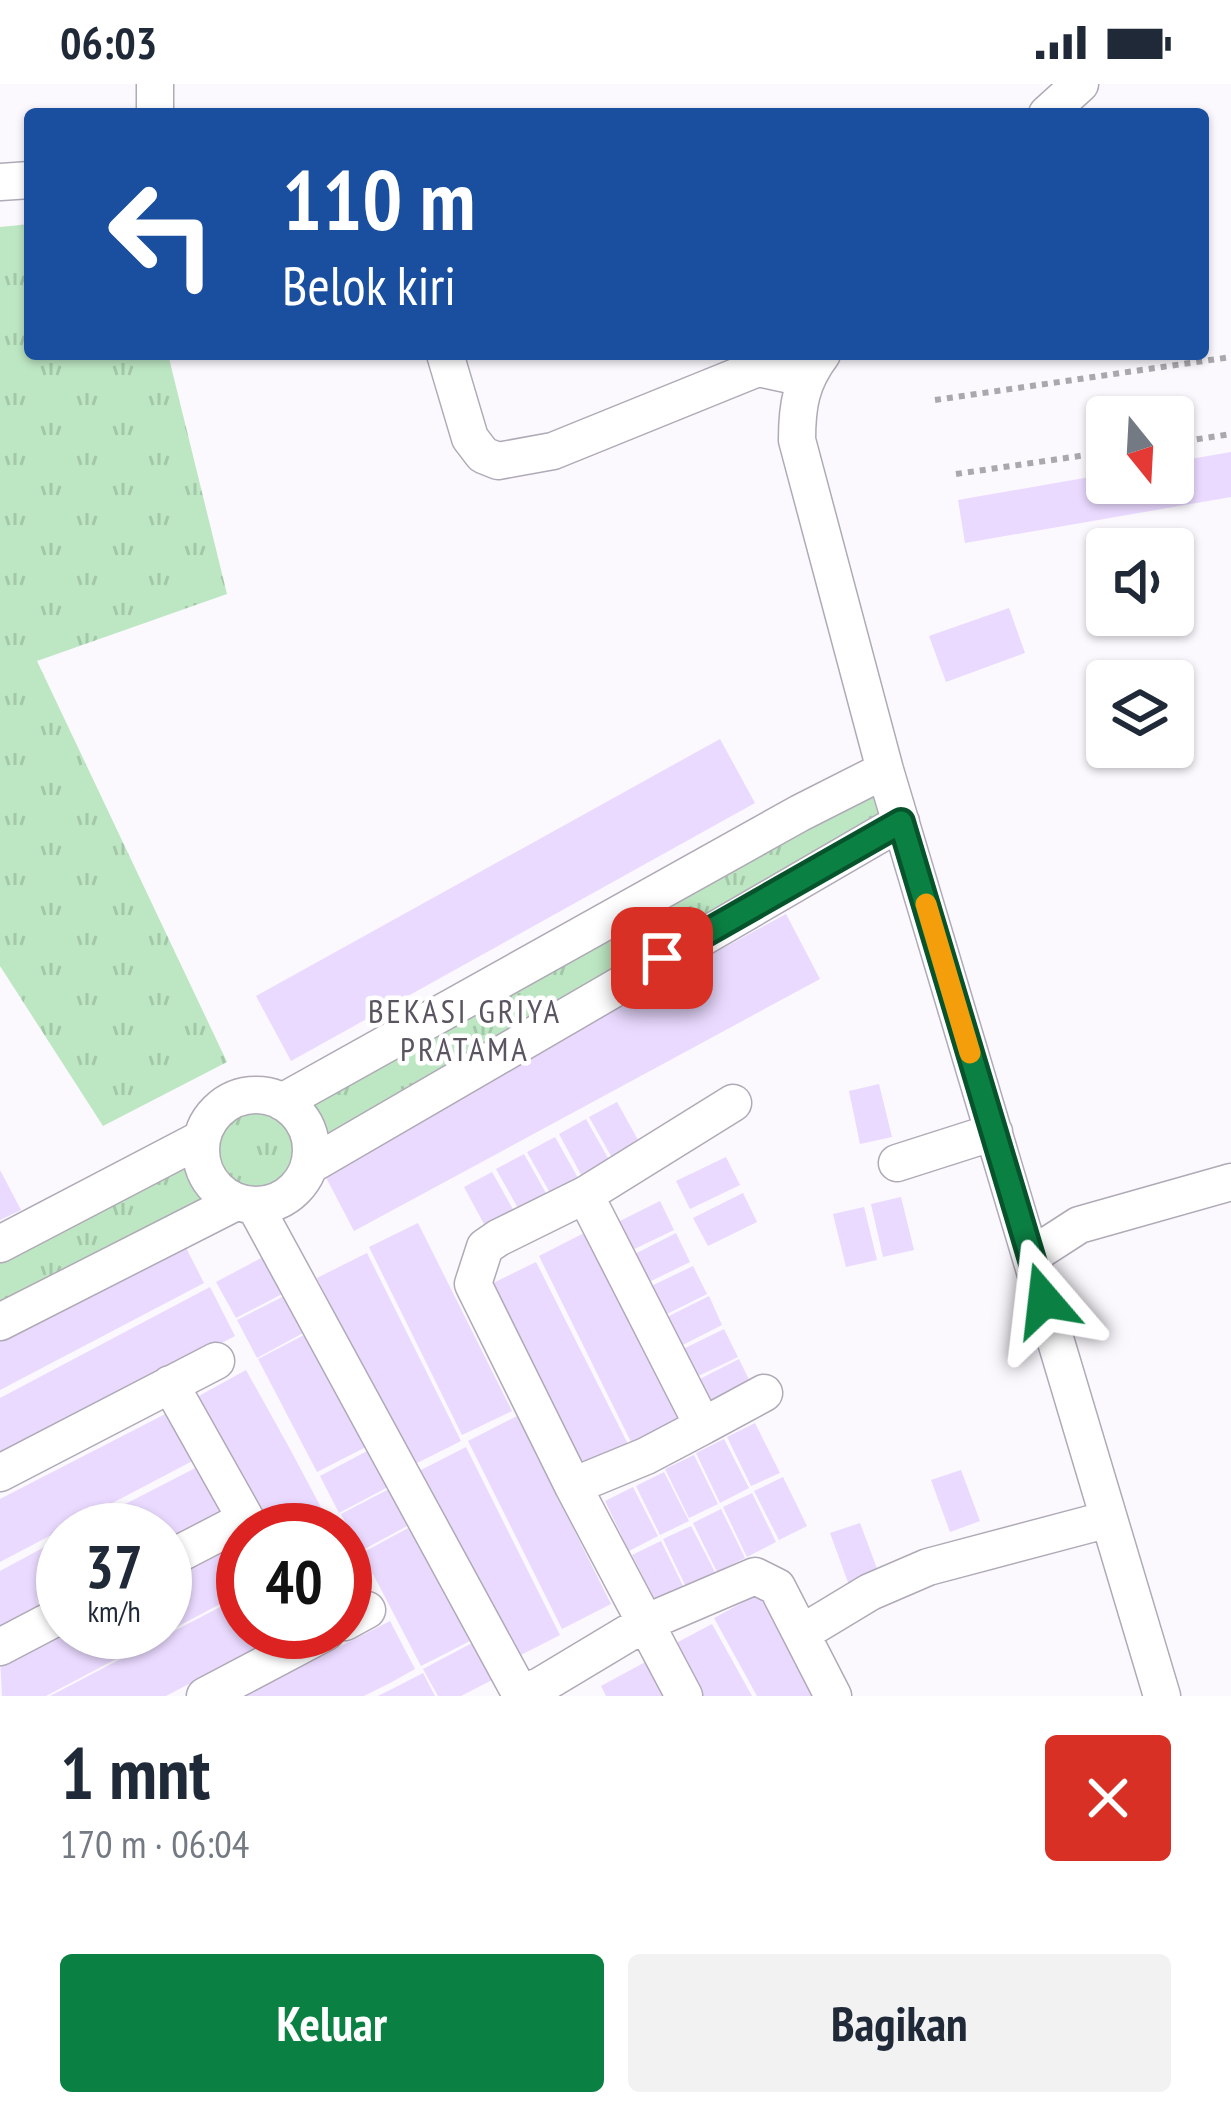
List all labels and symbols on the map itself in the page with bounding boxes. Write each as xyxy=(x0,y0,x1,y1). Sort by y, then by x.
north arrow xyxy=(1086,396,1194,504)
pin xyxy=(611,907,713,1009)
district label: BEKASI GRIYA PRATAMA xyxy=(368,989,562,1070)
position arrow xyxy=(981,1237,1107,1363)
speed limit sign: 40 xyxy=(216,1503,372,1659)

